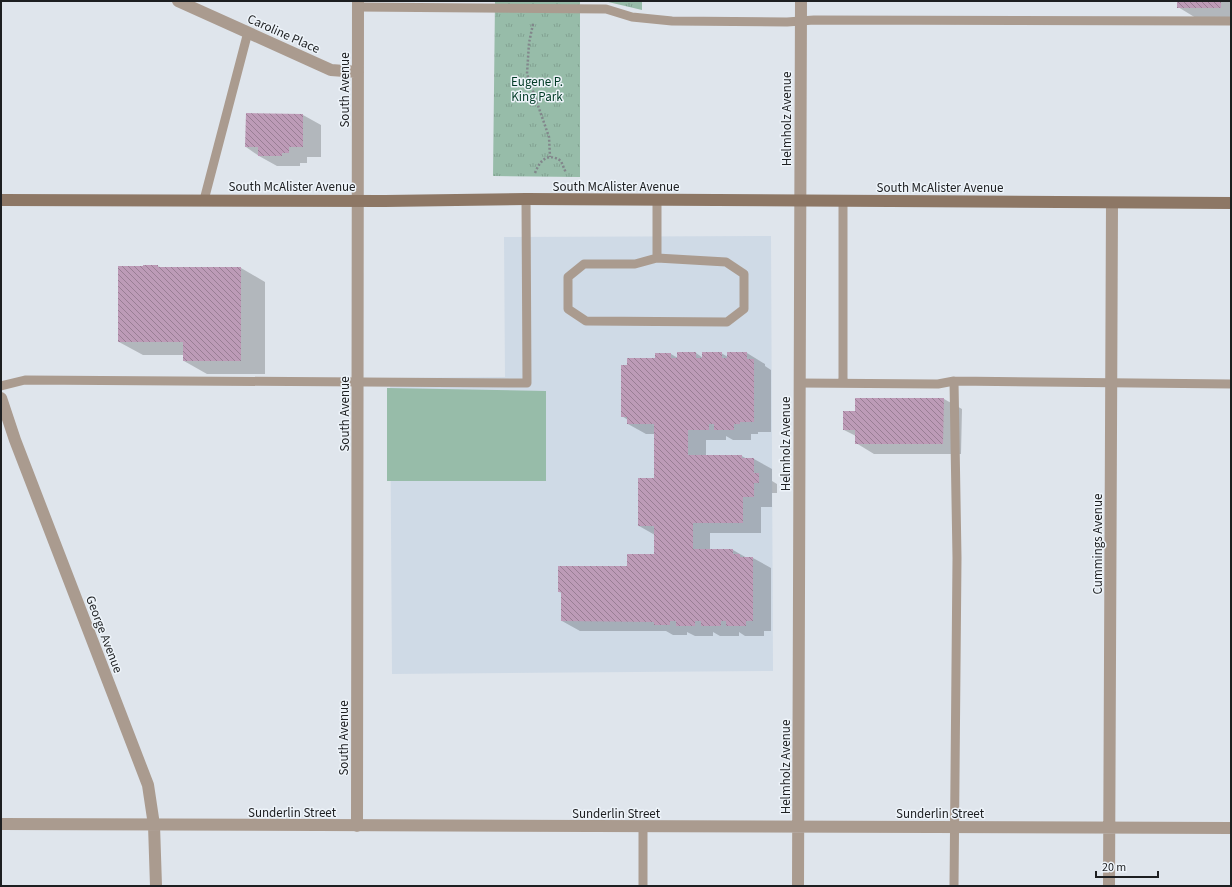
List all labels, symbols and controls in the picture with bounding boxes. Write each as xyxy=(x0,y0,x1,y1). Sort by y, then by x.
street label: Caroline Place xyxy=(245,10,323,58)
street label: South Avenue xyxy=(336,52,354,128)
street label: Helmholz Avenue xyxy=(778,72,796,166)
park label: Eugene P. King Park xyxy=(511,73,563,106)
street label: South McAlister Avenue xyxy=(228,178,356,196)
street label: South McAlister Avenue xyxy=(552,178,680,196)
street label: South McAlister Avenue xyxy=(876,179,1004,197)
street label: South Avenue xyxy=(336,376,354,452)
street label: Helmholz Avenue xyxy=(777,397,795,491)
street label: Cummings Avenue xyxy=(1089,494,1107,594)
street label: George Avenue xyxy=(81,593,127,676)
street label: South Avenue xyxy=(335,700,353,776)
street label: Helmholz Avenue xyxy=(777,720,795,814)
street label: Sunderlin Street xyxy=(248,804,337,822)
street label: Sunderlin Street xyxy=(572,805,661,823)
street label: Sunderlin Street xyxy=(896,805,985,823)
scale bar xyxy=(1096,853,1158,879)
text: 20 m xyxy=(1102,859,1126,876)

